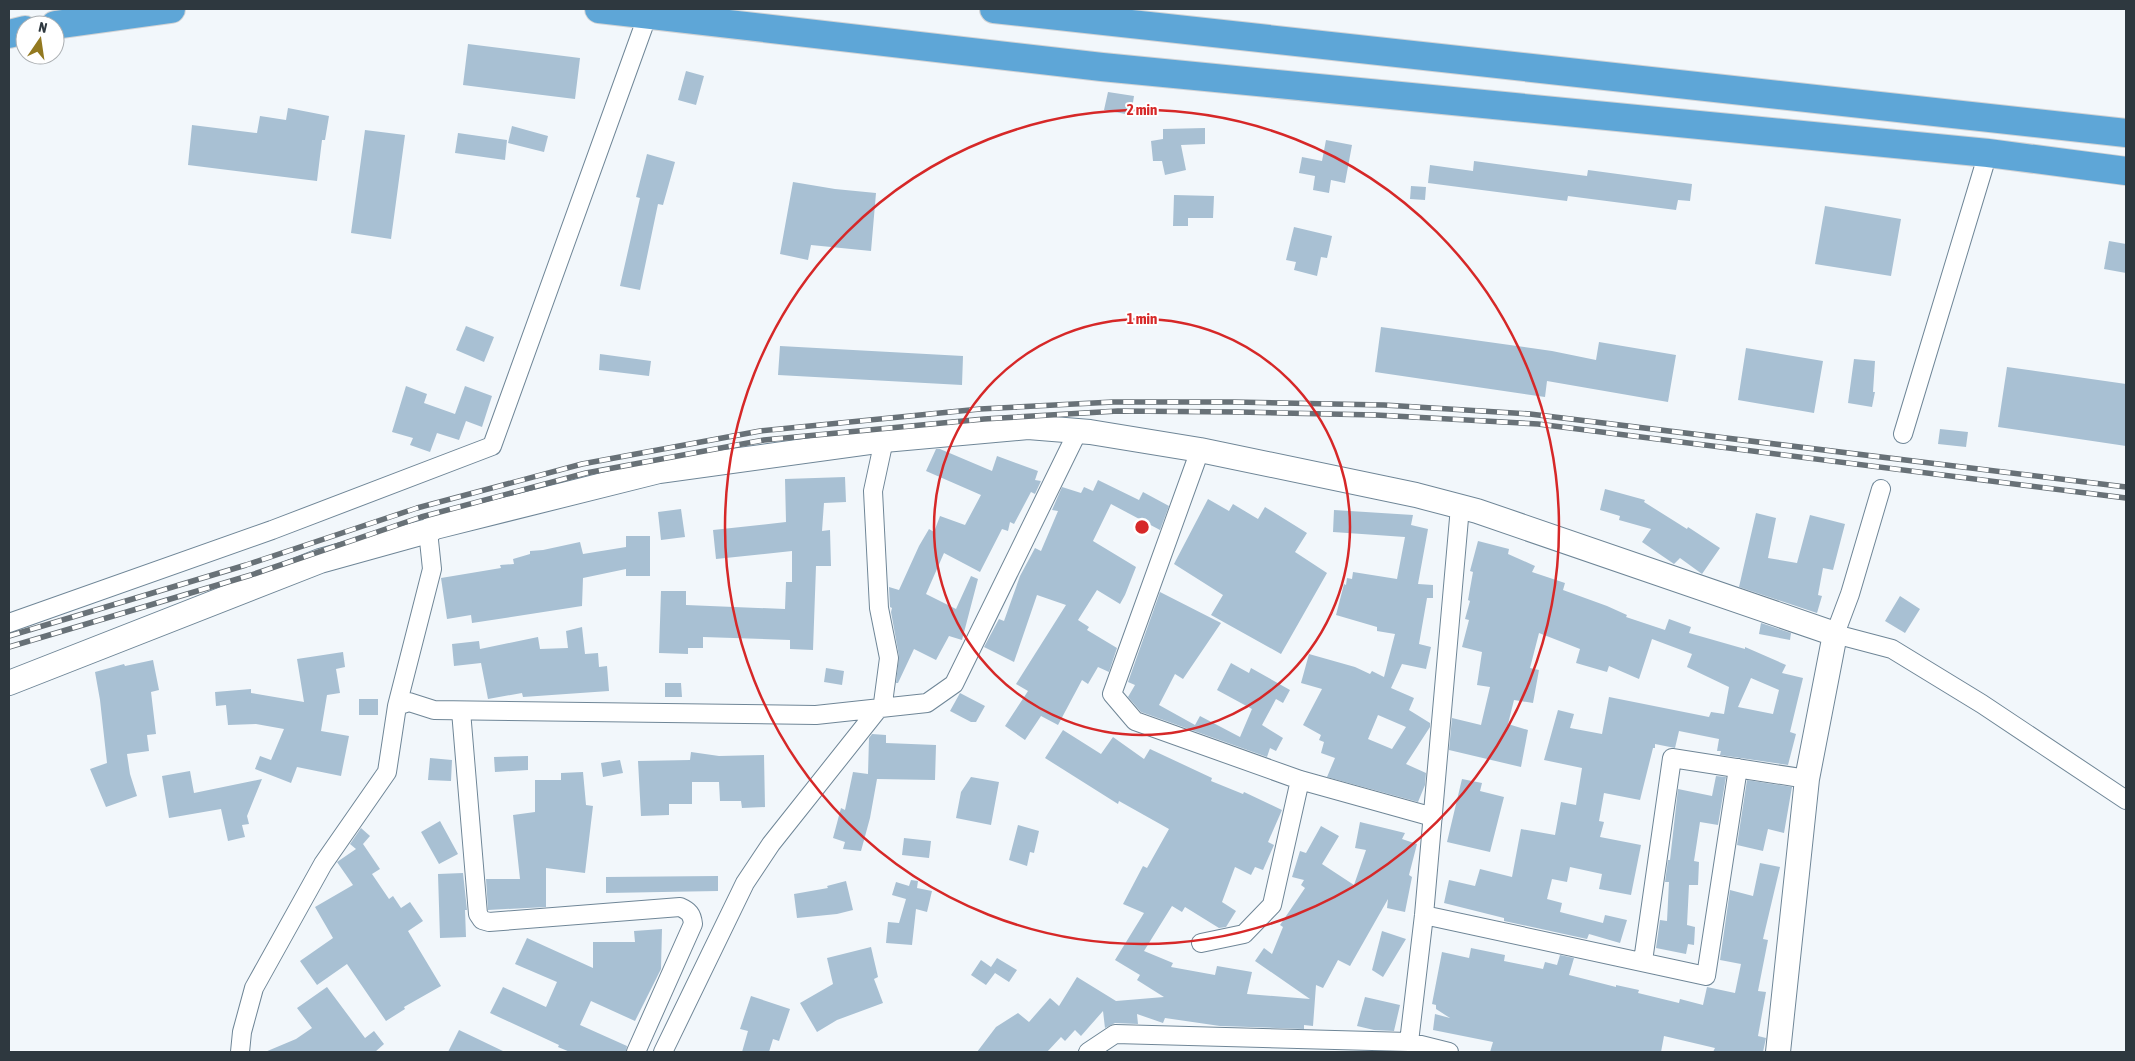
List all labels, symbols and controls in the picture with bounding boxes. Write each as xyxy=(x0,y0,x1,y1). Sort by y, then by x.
north arrow xyxy=(15,15,65,65)
text: N xyxy=(37,19,49,36)
text: 2 min xyxy=(1127,101,1157,118)
text: 1 min xyxy=(1127,310,1157,327)
centre of rings xyxy=(1133,518,1151,536)

